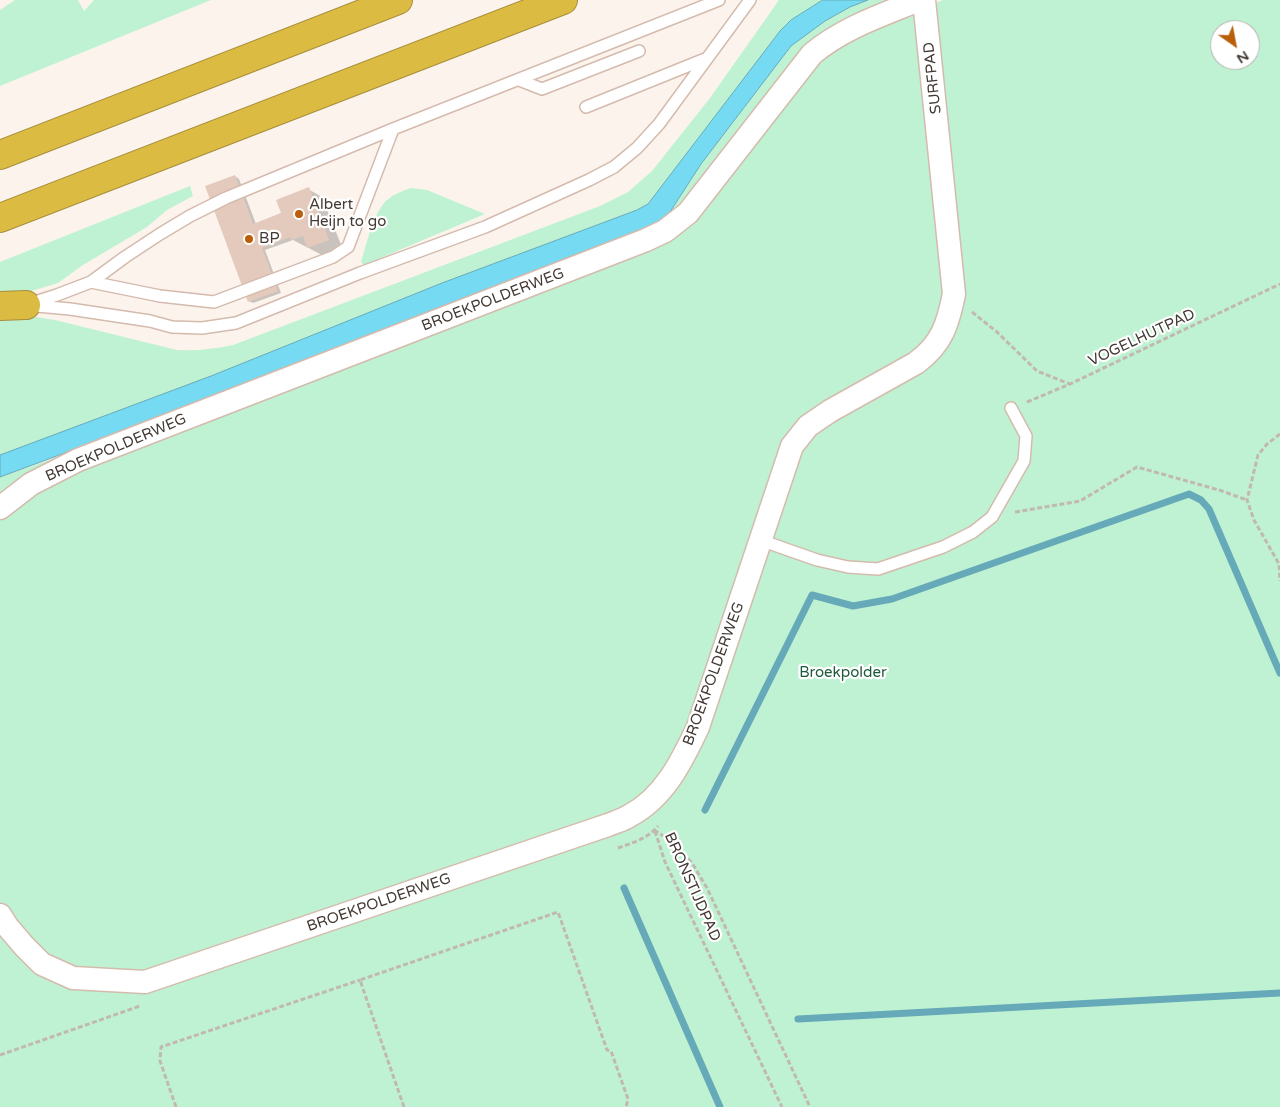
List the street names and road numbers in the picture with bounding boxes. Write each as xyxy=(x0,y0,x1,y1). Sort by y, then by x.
street label: SURFPAD xyxy=(920,41,946,115)
street label: BROEKPOLDERWEG xyxy=(419,264,567,336)
street label: VOGELHUTPAD xyxy=(1086,305,1198,371)
street label: BROEKPOLDERWEG xyxy=(43,410,189,486)
street label: BROEKPOLDERWEG xyxy=(680,600,748,748)
street label: BRONSTIJDPAD xyxy=(660,830,724,944)
street label: BROEKPOLDERWEG xyxy=(305,870,453,936)

